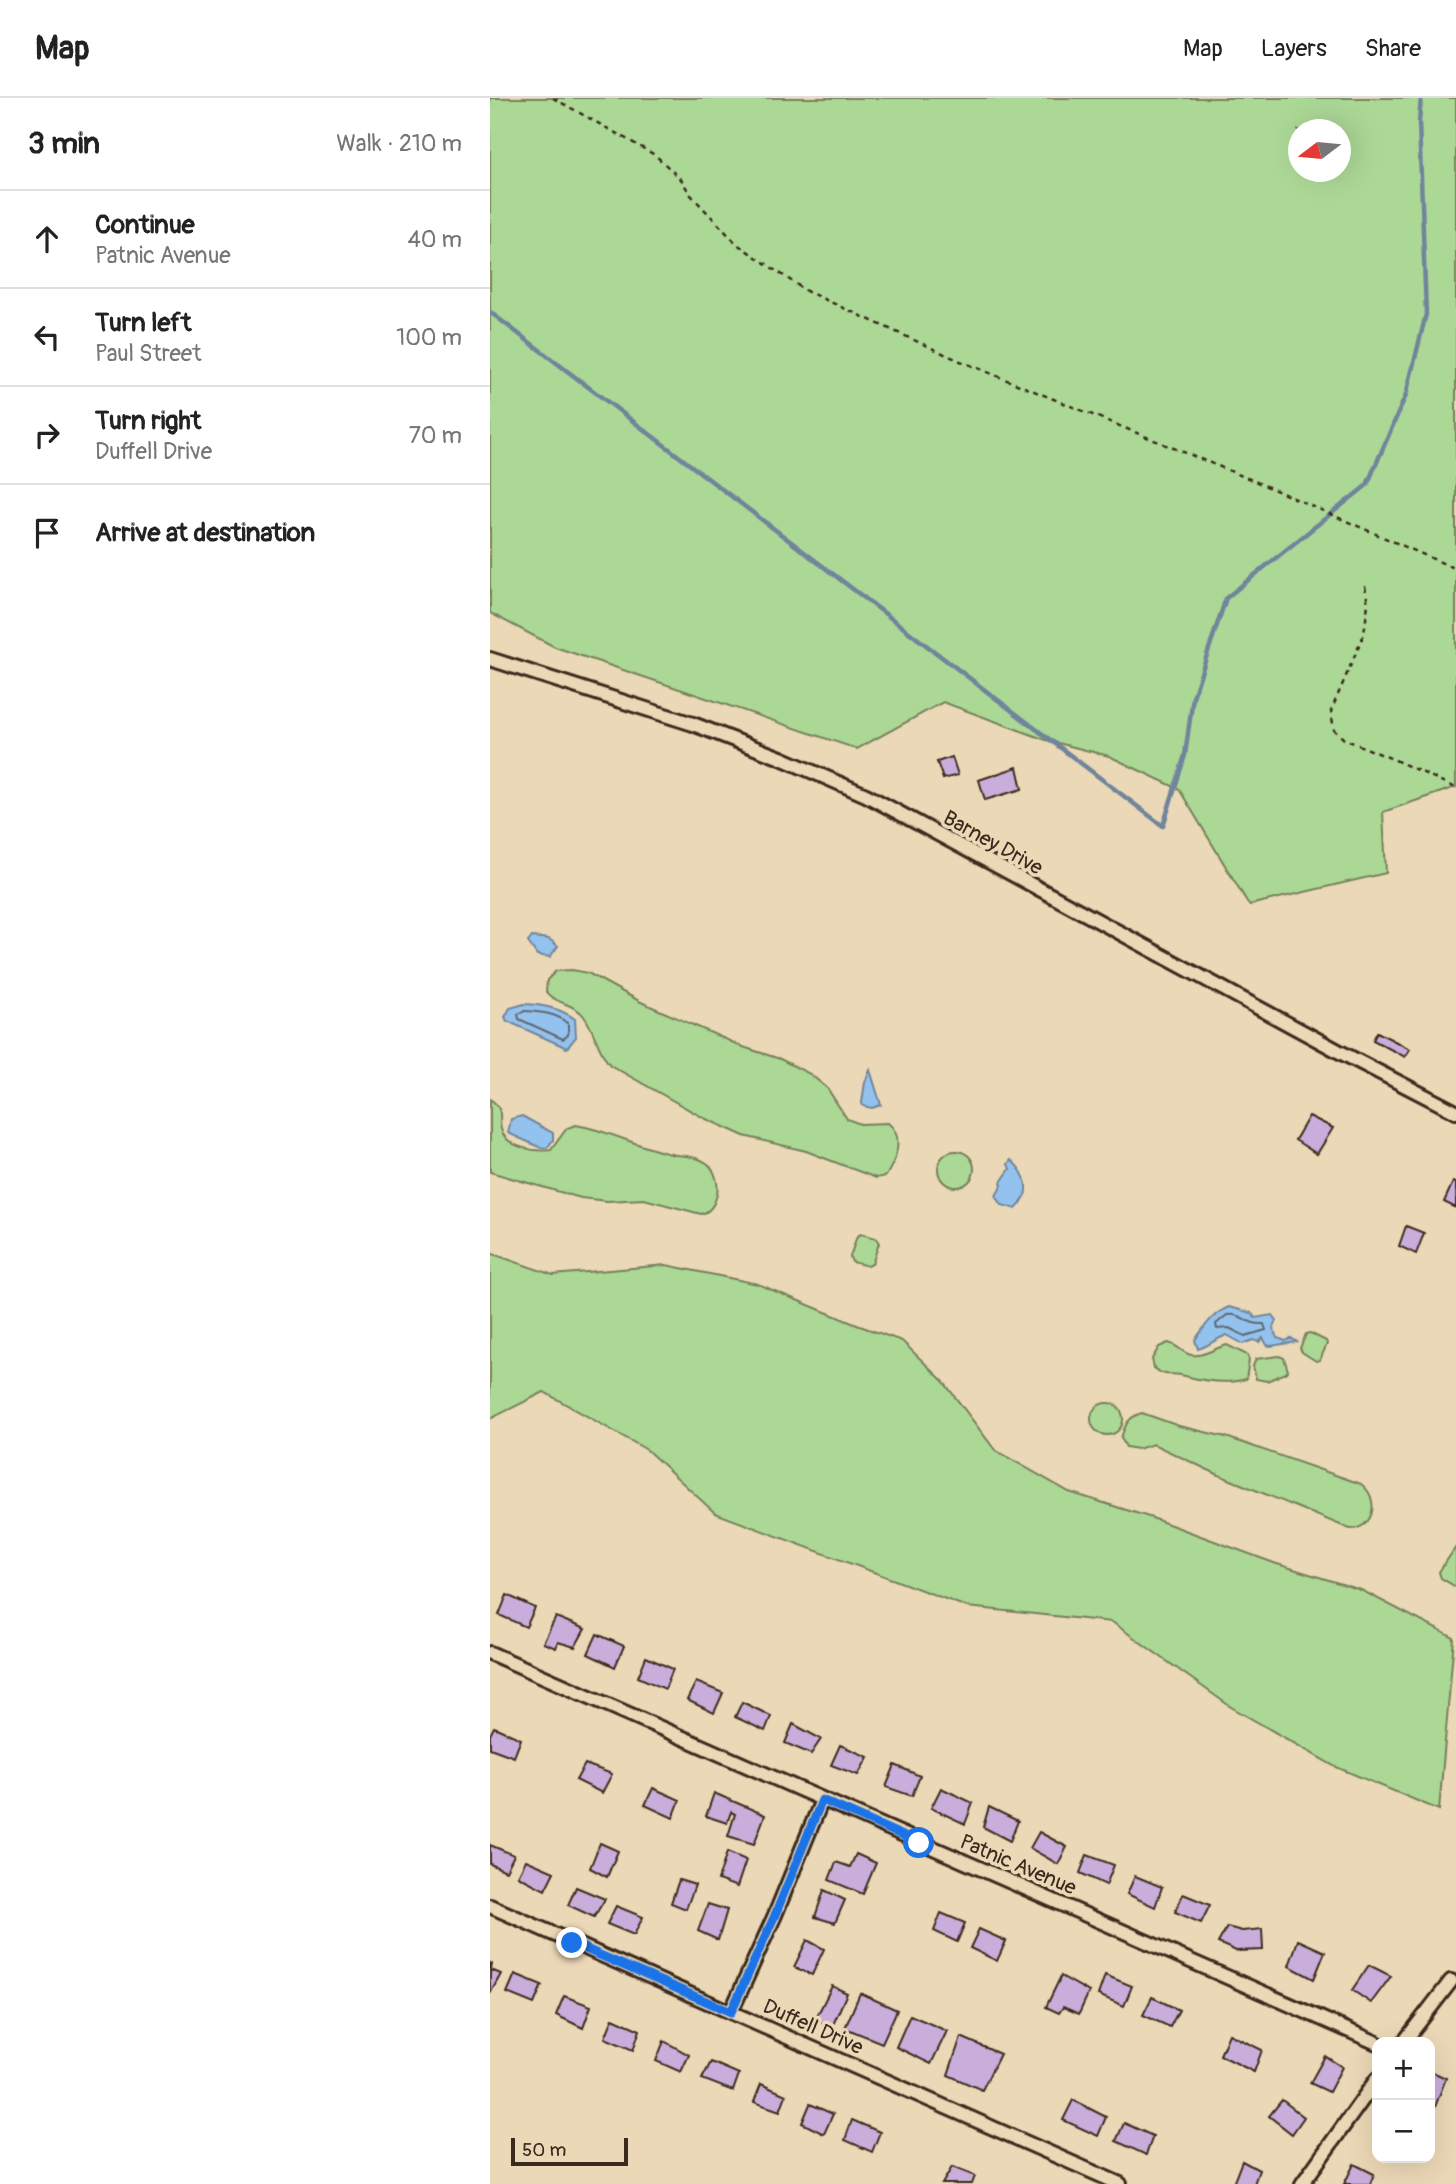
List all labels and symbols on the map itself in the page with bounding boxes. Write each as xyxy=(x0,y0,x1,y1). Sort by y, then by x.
north arrow xyxy=(1288,119,1351,182)
street label: Barney Drive xyxy=(938,805,1048,882)
route start xyxy=(903,1827,934,1858)
street label: Patnic Avenue xyxy=(956,1828,1081,1902)
route end xyxy=(556,1927,587,1958)
street label: Duffell Drive xyxy=(759,1993,868,2061)
scale bar xyxy=(511,2135,628,2167)

